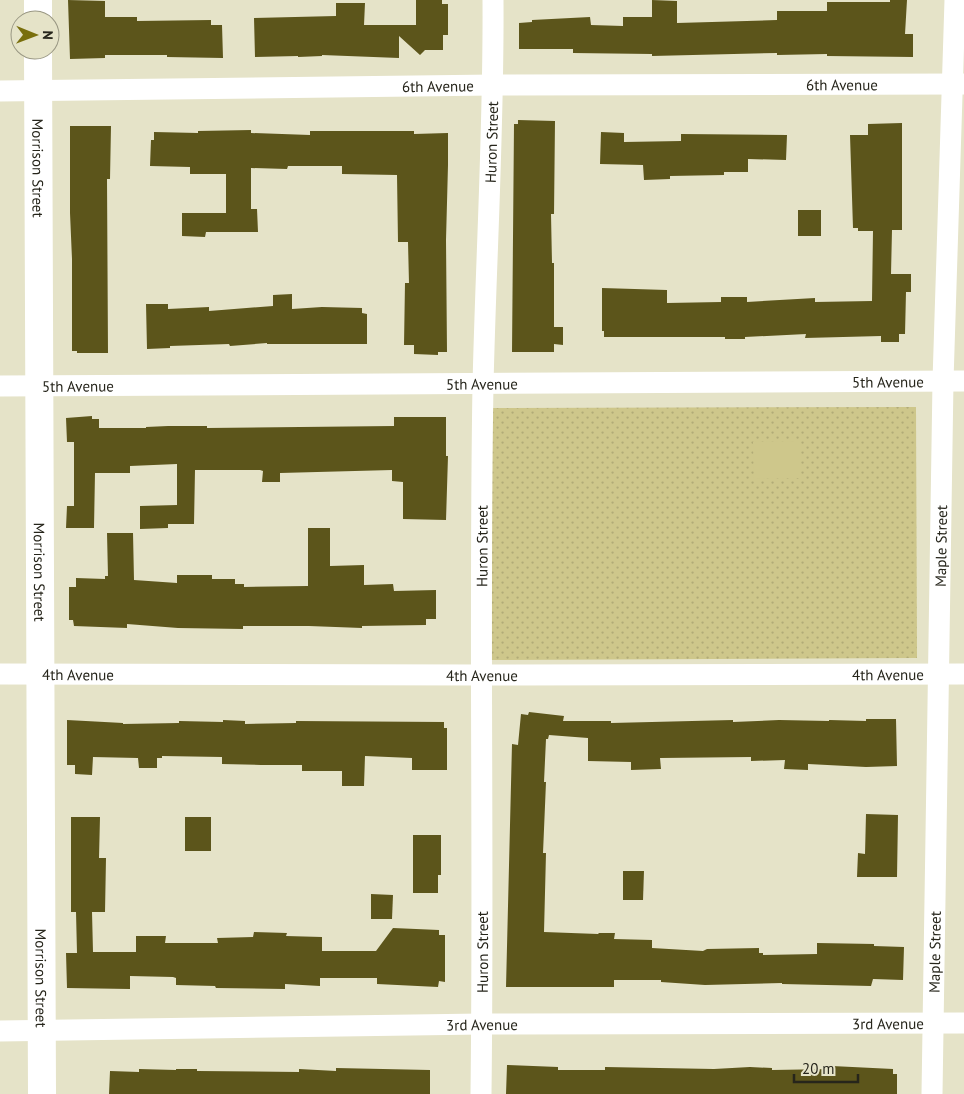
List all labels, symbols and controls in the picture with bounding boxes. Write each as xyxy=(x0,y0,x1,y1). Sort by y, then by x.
north arrow xyxy=(10,10,60,60)
text: N xyxy=(39,30,57,40)
street label: 6th Avenue xyxy=(806,75,878,94)
street label: 6th Avenue xyxy=(402,76,474,96)
street label: Huron Street xyxy=(480,101,502,183)
street label: Morrison Street xyxy=(29,118,48,218)
street label: 5th Avenue xyxy=(852,372,924,391)
street label: 5th Avenue xyxy=(446,374,518,393)
street label: 5th Avenue xyxy=(42,376,114,395)
street label: Huron Street xyxy=(472,505,491,587)
street label: Maple Street xyxy=(930,505,951,587)
street label: Morrison Street xyxy=(30,522,50,622)
street label: 4th Avenue xyxy=(42,665,114,684)
street label: 4th Avenue xyxy=(446,665,518,685)
street label: 4th Avenue xyxy=(852,665,924,684)
street label: Huron Street xyxy=(472,911,492,993)
street label: Maple Street xyxy=(924,911,944,993)
street label: Morrison Street xyxy=(32,928,51,1028)
street label: 3rd Avenue xyxy=(446,1014,518,1034)
street label: 3rd Avenue xyxy=(852,1014,924,1033)
scale bar xyxy=(794,1052,858,1084)
text: 20 m xyxy=(802,1059,835,1078)

